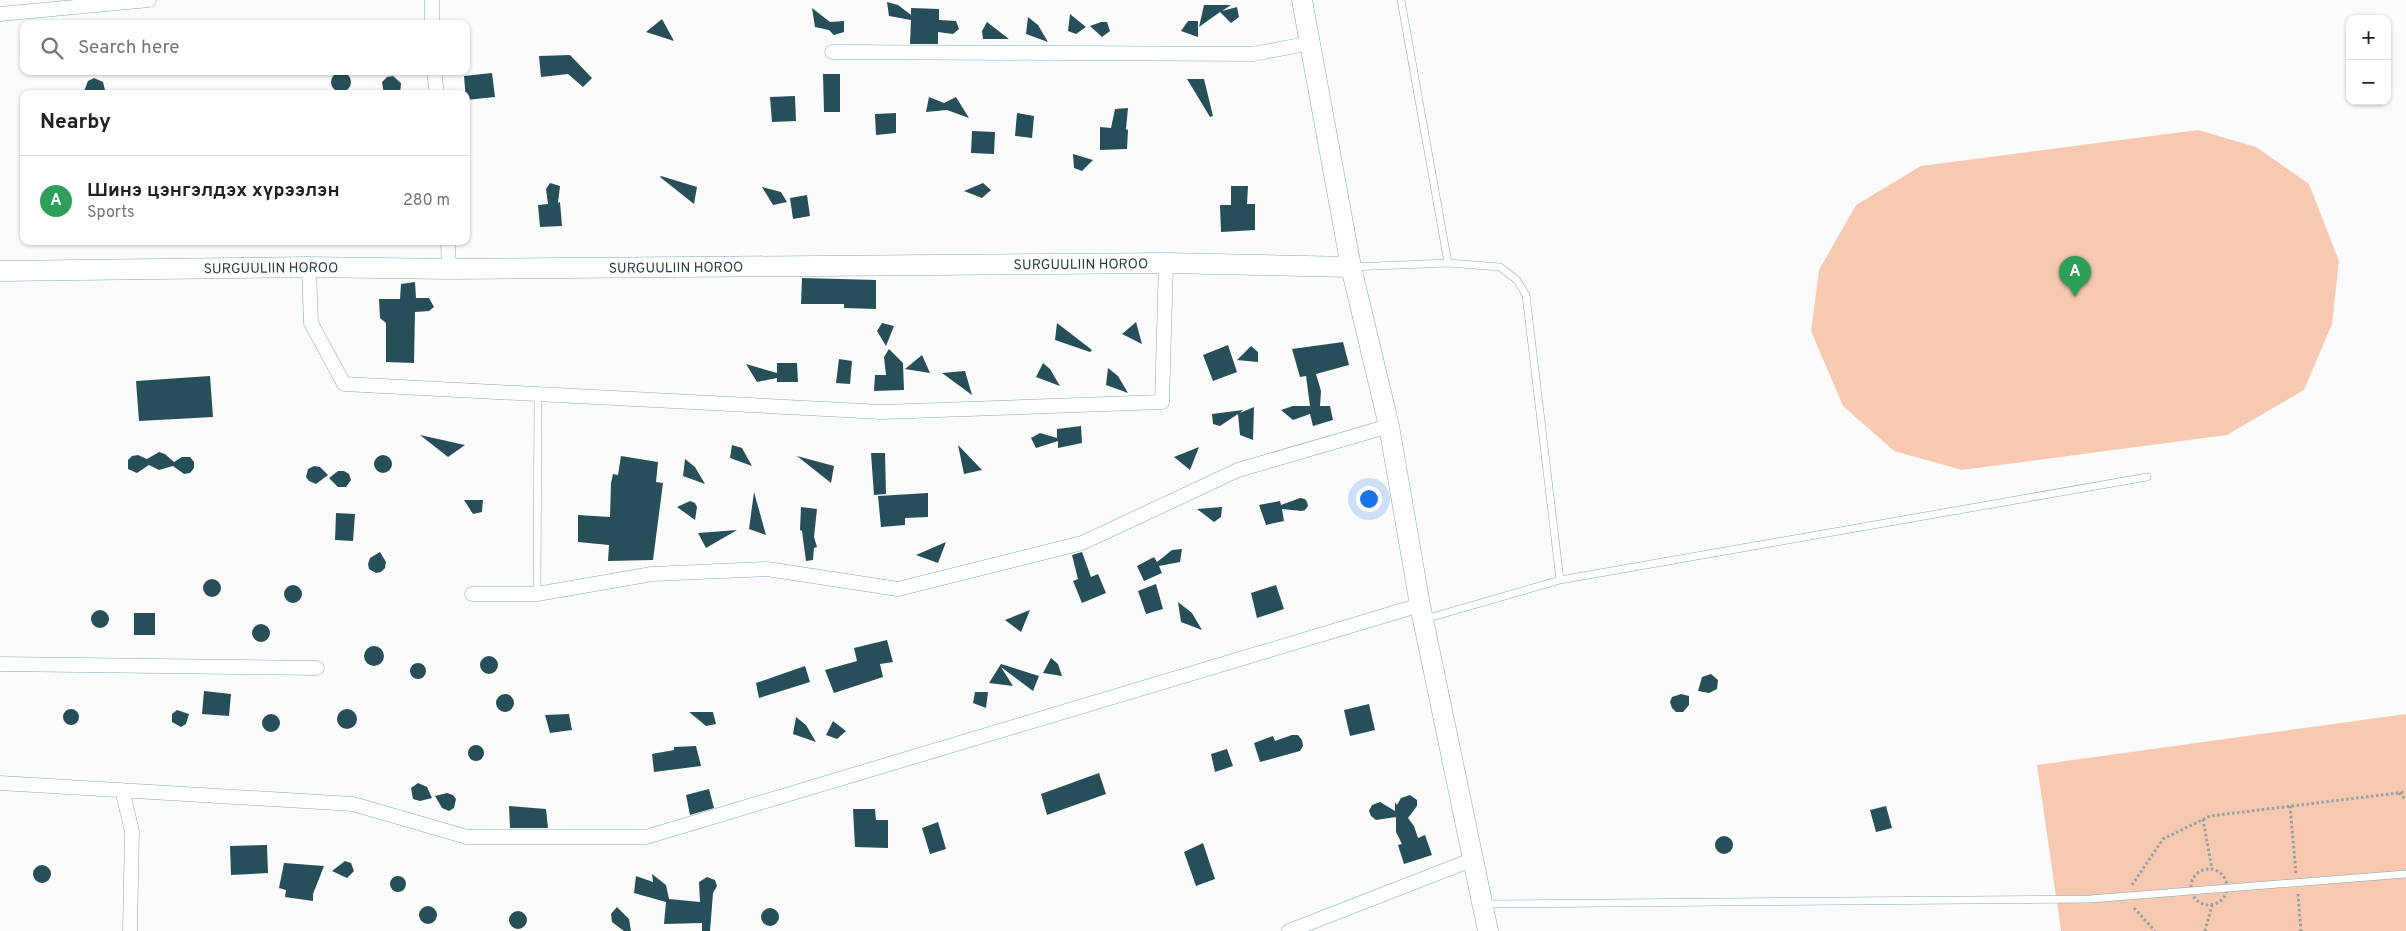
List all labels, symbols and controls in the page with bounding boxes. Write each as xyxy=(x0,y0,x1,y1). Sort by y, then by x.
map controls xyxy=(2346,15,2391,105)
button: + xyxy=(2346,15,2391,60)
search box xyxy=(20,20,470,75)
icon: search xyxy=(38,34,66,62)
text: Search here xyxy=(78,36,180,60)
button: − xyxy=(2346,60,2391,105)
text: Nearby xyxy=(40,109,111,136)
text: Шинэ цэнгэлдэх хүрээлэн xyxy=(87,179,340,203)
text: A xyxy=(50,191,62,211)
text: 280 m xyxy=(403,191,450,211)
text: Sports xyxy=(87,203,135,223)
street label: SURGUULIIN HOROO xyxy=(1014,256,1148,274)
pin: A xyxy=(2059,256,2091,297)
street label: SURGUULIIN HOROO xyxy=(204,260,338,278)
street label: SURGUULIIN HOROO xyxy=(609,260,743,278)
your location xyxy=(1356,486,1382,512)

